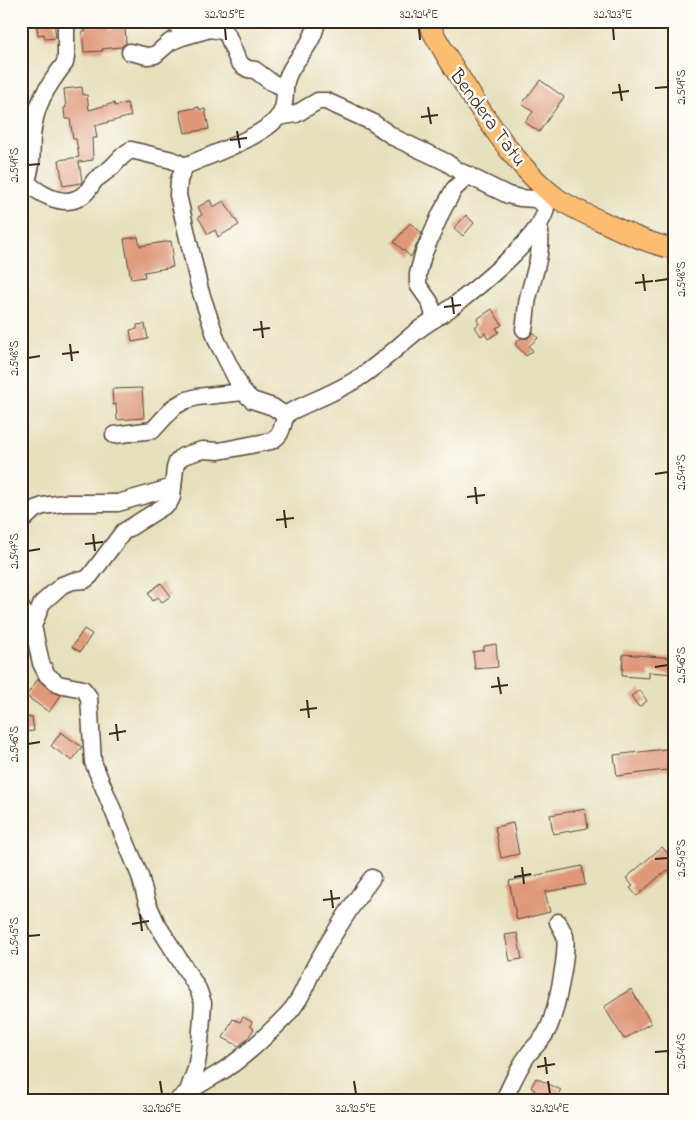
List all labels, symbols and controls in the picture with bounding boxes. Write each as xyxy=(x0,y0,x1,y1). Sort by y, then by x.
text: 32.925°E xyxy=(205,6,245,24)
text: 32.924°E xyxy=(400,6,438,24)
text: 32.923°E xyxy=(594,6,632,24)
street label: Bendera Tatu xyxy=(441,63,532,173)
text: 2.549°S xyxy=(673,69,691,104)
text: 2.549°S xyxy=(6,147,24,182)
text: 2.548°S xyxy=(673,261,691,297)
text: 2.548°S xyxy=(6,340,24,376)
text: 2.547°S xyxy=(673,454,691,490)
text: 2.547°S xyxy=(6,533,24,569)
text: 2.546°S xyxy=(673,646,691,683)
text: 2.546°S xyxy=(6,725,24,762)
text: 2.545°S xyxy=(673,839,691,877)
text: 2.545°S xyxy=(6,917,24,955)
text: 2.544°S xyxy=(673,1033,691,1069)
text: 32.926°E xyxy=(143,1100,181,1118)
text: 32.925°E xyxy=(336,1100,376,1118)
text: 32.924°E xyxy=(531,1100,569,1118)

